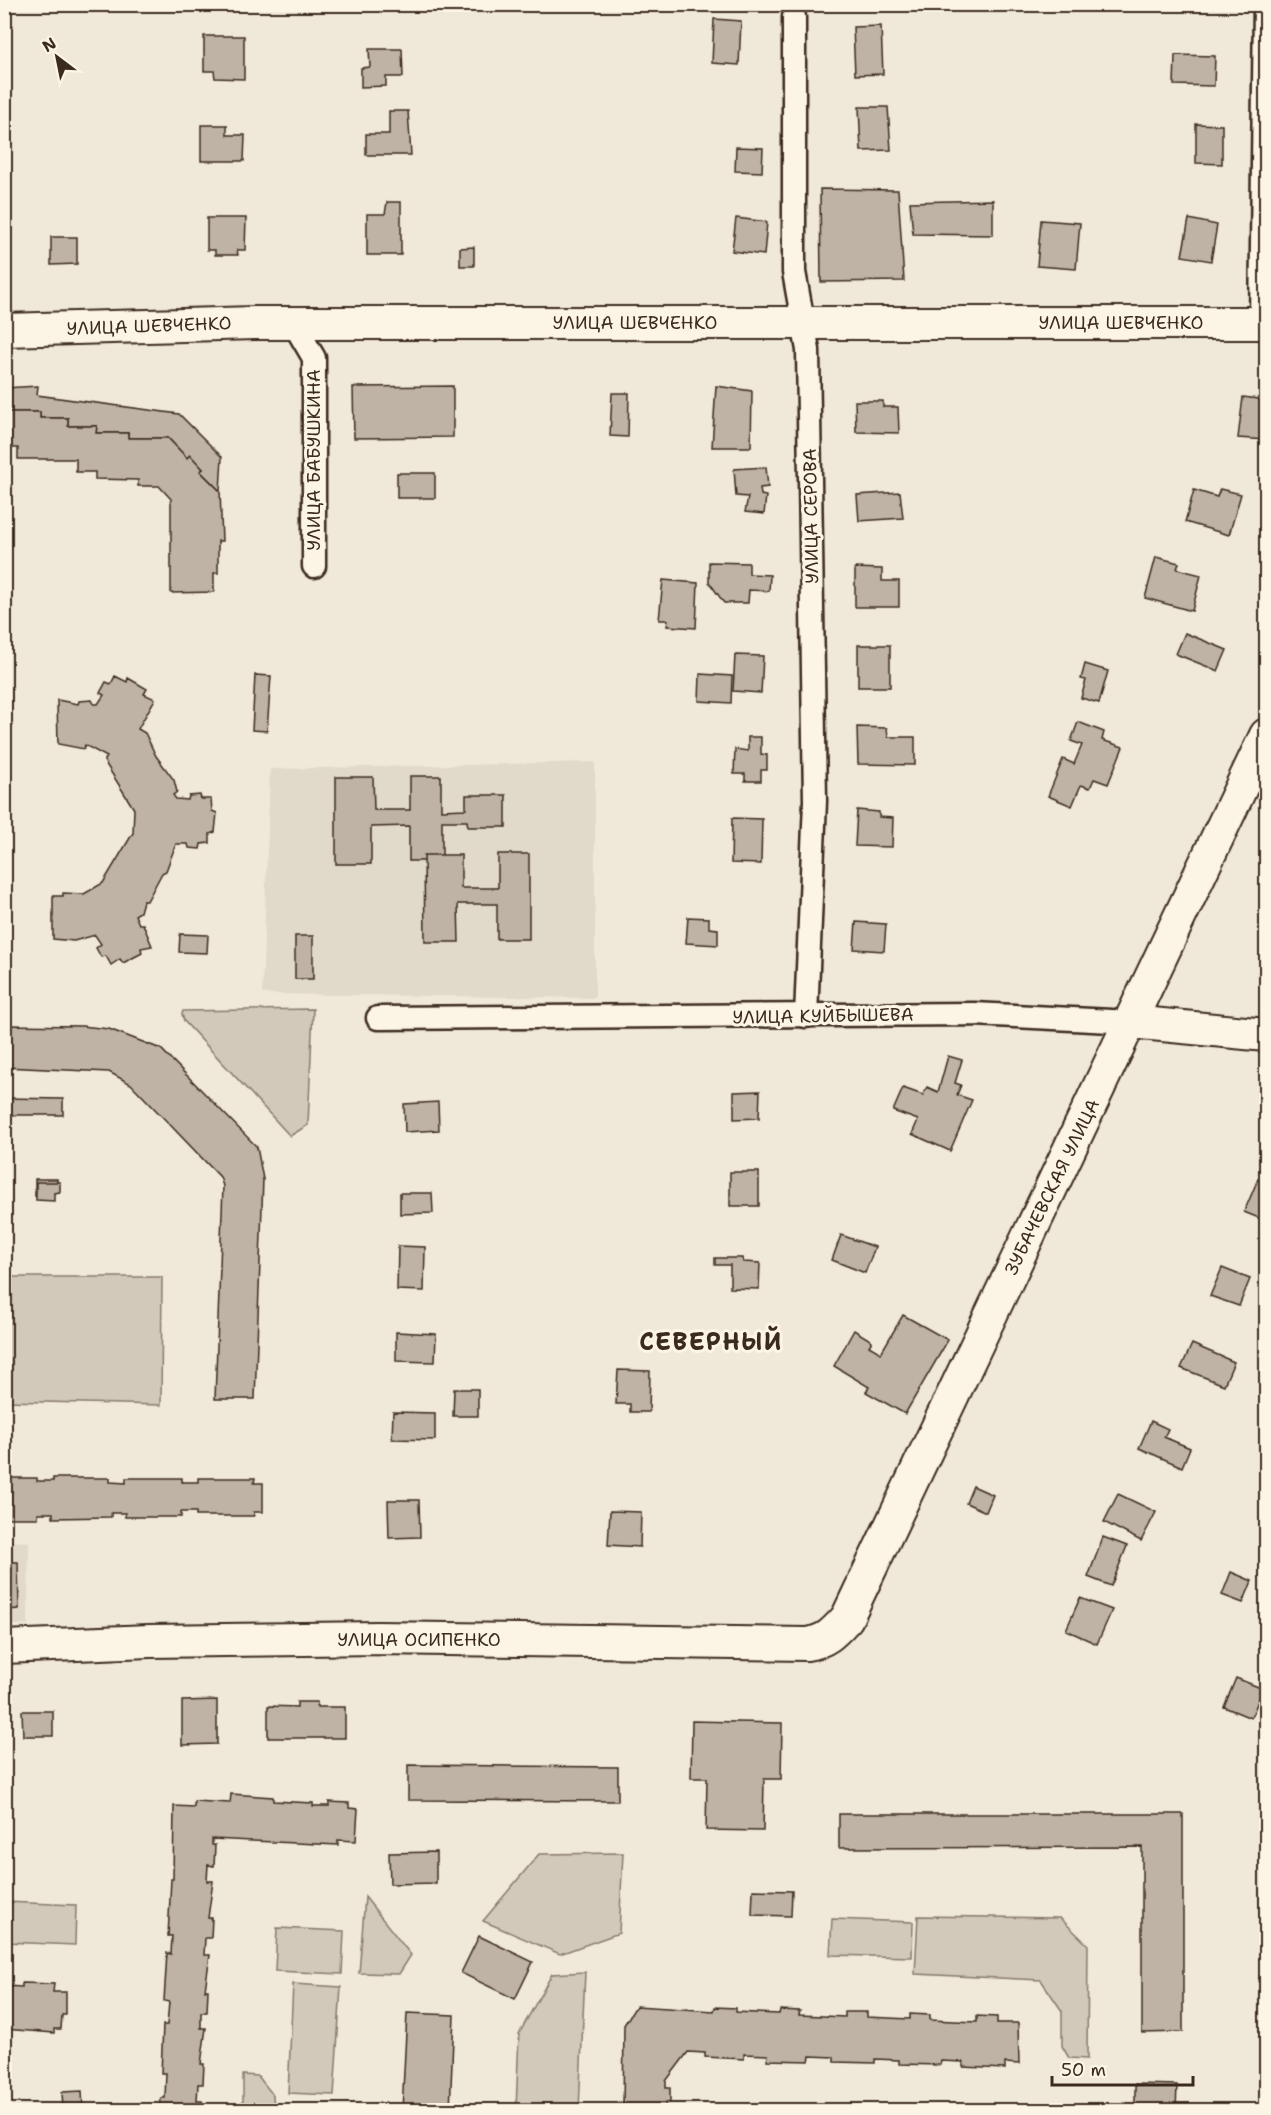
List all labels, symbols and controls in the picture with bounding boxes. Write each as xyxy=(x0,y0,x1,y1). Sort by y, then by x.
north arrow xyxy=(27,27,87,87)
text: N xyxy=(38,32,60,57)
street label: УЛИЦА ШЕВЧЕНКО xyxy=(66,311,232,341)
street label: УЛИЦА ШЕВЧЕНКО xyxy=(552,311,718,335)
street label: УЛИЦА ШЕВЧЕНКО xyxy=(1038,311,1204,335)
street label: УЛИЦА БАБУШКИНА xyxy=(302,369,326,551)
street label: УЛИЦА СЕРОВА xyxy=(798,448,824,584)
street label: УЛИЦА КУЙБЫШЕВА xyxy=(732,1002,914,1030)
street label: ЗУБАЧЕВСКАЯ УЛИЦА xyxy=(999,1095,1105,1279)
district label: СЕВЕРНЫЙ xyxy=(639,1325,783,1358)
street label: УЛИЦА ОСИПЕНКО xyxy=(337,1628,501,1652)
scale bar xyxy=(1052,2049,1193,2087)
text: 50 m xyxy=(1061,2058,1106,2082)

